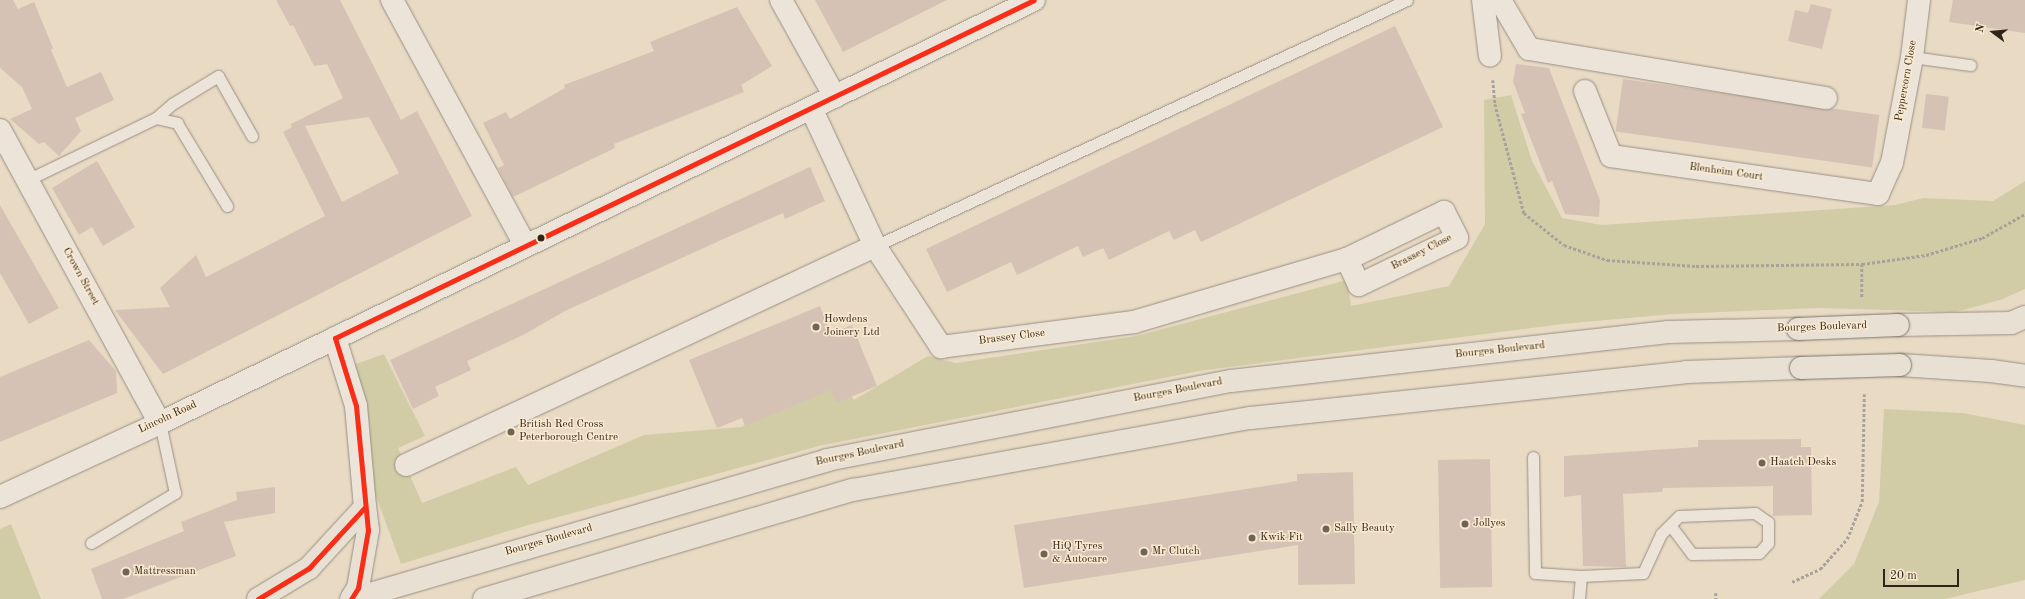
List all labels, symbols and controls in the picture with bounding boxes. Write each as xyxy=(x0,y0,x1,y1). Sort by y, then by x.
north arrow xyxy=(1973,12,2013,52)
text: N xyxy=(1975,23,1987,34)
street label: Peppercorn Close xyxy=(1893,39,1921,123)
street label: Blenheim Court xyxy=(1688,161,1764,185)
street label: Brassey Close xyxy=(1389,232,1455,274)
unlabelled marker xyxy=(536,233,546,243)
street label: Crown Street xyxy=(59,246,101,308)
place label: Howdens Joinery Ltd xyxy=(824,314,880,340)
street label: Bourges Boulevard xyxy=(1777,320,1867,336)
marker: Howdens Joinery Ltd xyxy=(811,322,821,332)
street label: Brassey Close xyxy=(978,327,1046,349)
street label: Bourges Boulevard xyxy=(1454,340,1546,362)
street label: Bourges Boulevard xyxy=(1132,376,1224,406)
street label: Lincoln Road xyxy=(137,399,199,437)
place label: British Red Cross Peterborough Centre xyxy=(519,419,618,445)
marker: British Red Cross Peterborough Centre xyxy=(506,427,516,437)
street label: Bourges Boulevard xyxy=(814,438,906,470)
place label: Haatch Desks xyxy=(1770,456,1836,470)
marker: Haatch Desks xyxy=(1757,458,1767,468)
place label: Jollyes xyxy=(1473,517,1505,531)
marker: Jollyes xyxy=(1460,519,1470,529)
street label: Bourges Boulevard xyxy=(504,522,594,560)
place label: Sally Beauty xyxy=(1334,522,1395,536)
marker: Sally Beauty xyxy=(1321,524,1331,534)
place label: Kwik Fit xyxy=(1260,531,1303,545)
marker: Kwik Fit xyxy=(1247,533,1257,543)
place label: HiQ Tyres & Autocare xyxy=(1052,541,1107,567)
place label: Mr Clutch xyxy=(1152,545,1200,559)
marker: Mr Clutch xyxy=(1139,547,1149,557)
marker: HiQ Tyres & Autocare xyxy=(1039,549,1049,559)
scale bar xyxy=(1885,561,1961,587)
place label: Mattressman xyxy=(134,565,196,579)
marker: Mattressman xyxy=(121,567,131,577)
text: 20 m xyxy=(1890,570,1917,582)

